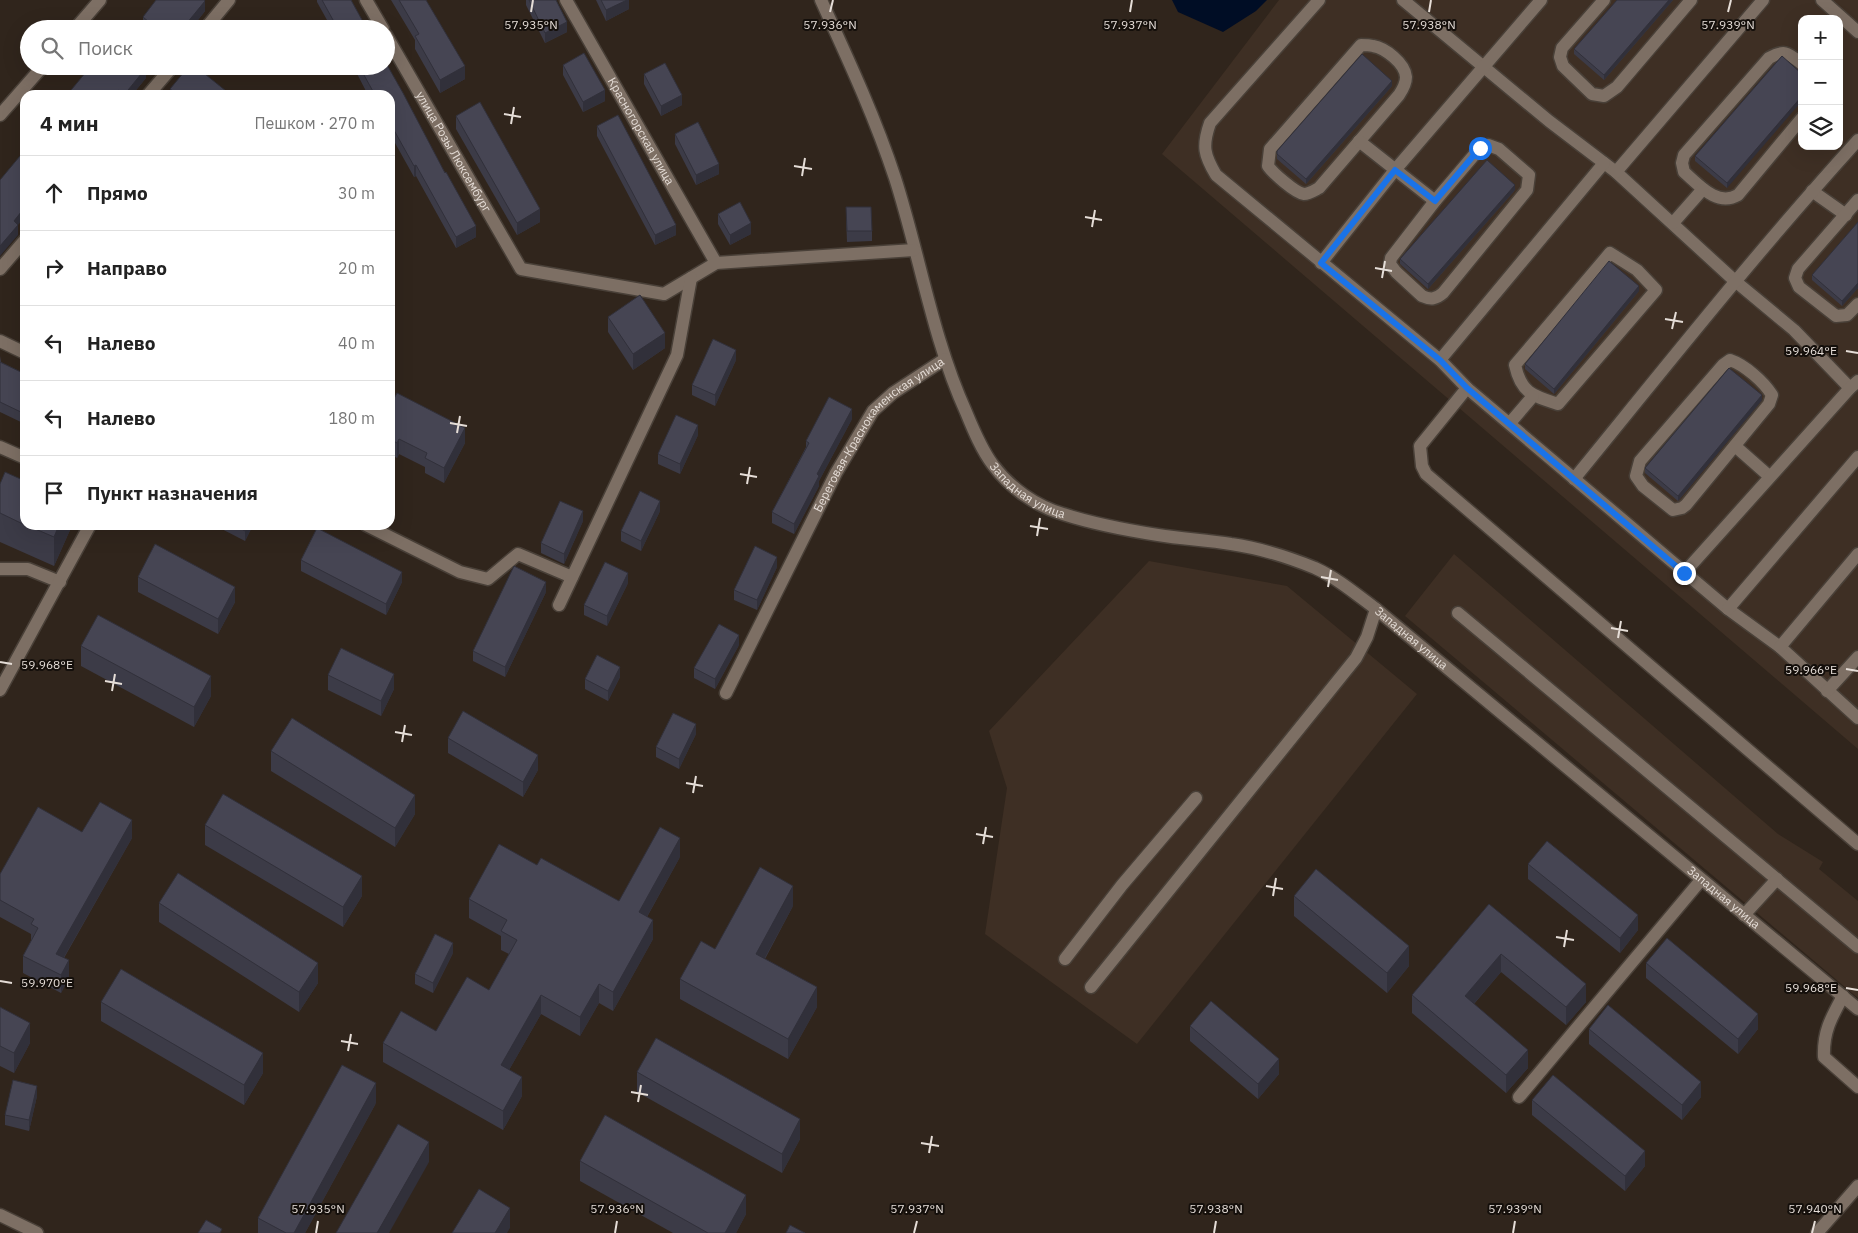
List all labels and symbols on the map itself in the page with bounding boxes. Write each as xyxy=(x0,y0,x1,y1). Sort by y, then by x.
text: 57.935°N xyxy=(504,17,558,32)
text: 57.936°N xyxy=(803,17,857,32)
text: 57.937°N xyxy=(1103,17,1157,32)
text: 57.938°N xyxy=(1402,17,1456,32)
text: 57.939°N xyxy=(1701,17,1755,32)
street label: Красногорская улица xyxy=(605,74,678,188)
street label: улица Розы Люксембург xyxy=(413,89,495,215)
route start xyxy=(1469,137,1492,160)
text: 59.964°E xyxy=(1785,343,1837,358)
street label: Береговая-Краснокаменская улица xyxy=(810,353,947,514)
street label: Западная улица xyxy=(987,459,1068,521)
route end xyxy=(1673,562,1696,585)
street label: Западная улица xyxy=(1372,603,1451,673)
text: 59.968°E xyxy=(21,657,73,672)
text: 59.966°E xyxy=(1785,662,1837,677)
street label: Западная улица xyxy=(1684,862,1764,932)
text: 59.970°E xyxy=(21,975,73,990)
text: 59.968°E xyxy=(1785,980,1837,995)
text: 57.935°N xyxy=(291,1201,345,1216)
text: 57.936°N xyxy=(590,1201,644,1216)
text: 57.937°N xyxy=(890,1201,944,1216)
text: 57.938°N xyxy=(1189,1201,1243,1216)
text: 57.939°N xyxy=(1488,1201,1542,1216)
text: 57.940°N xyxy=(1788,1201,1842,1216)

